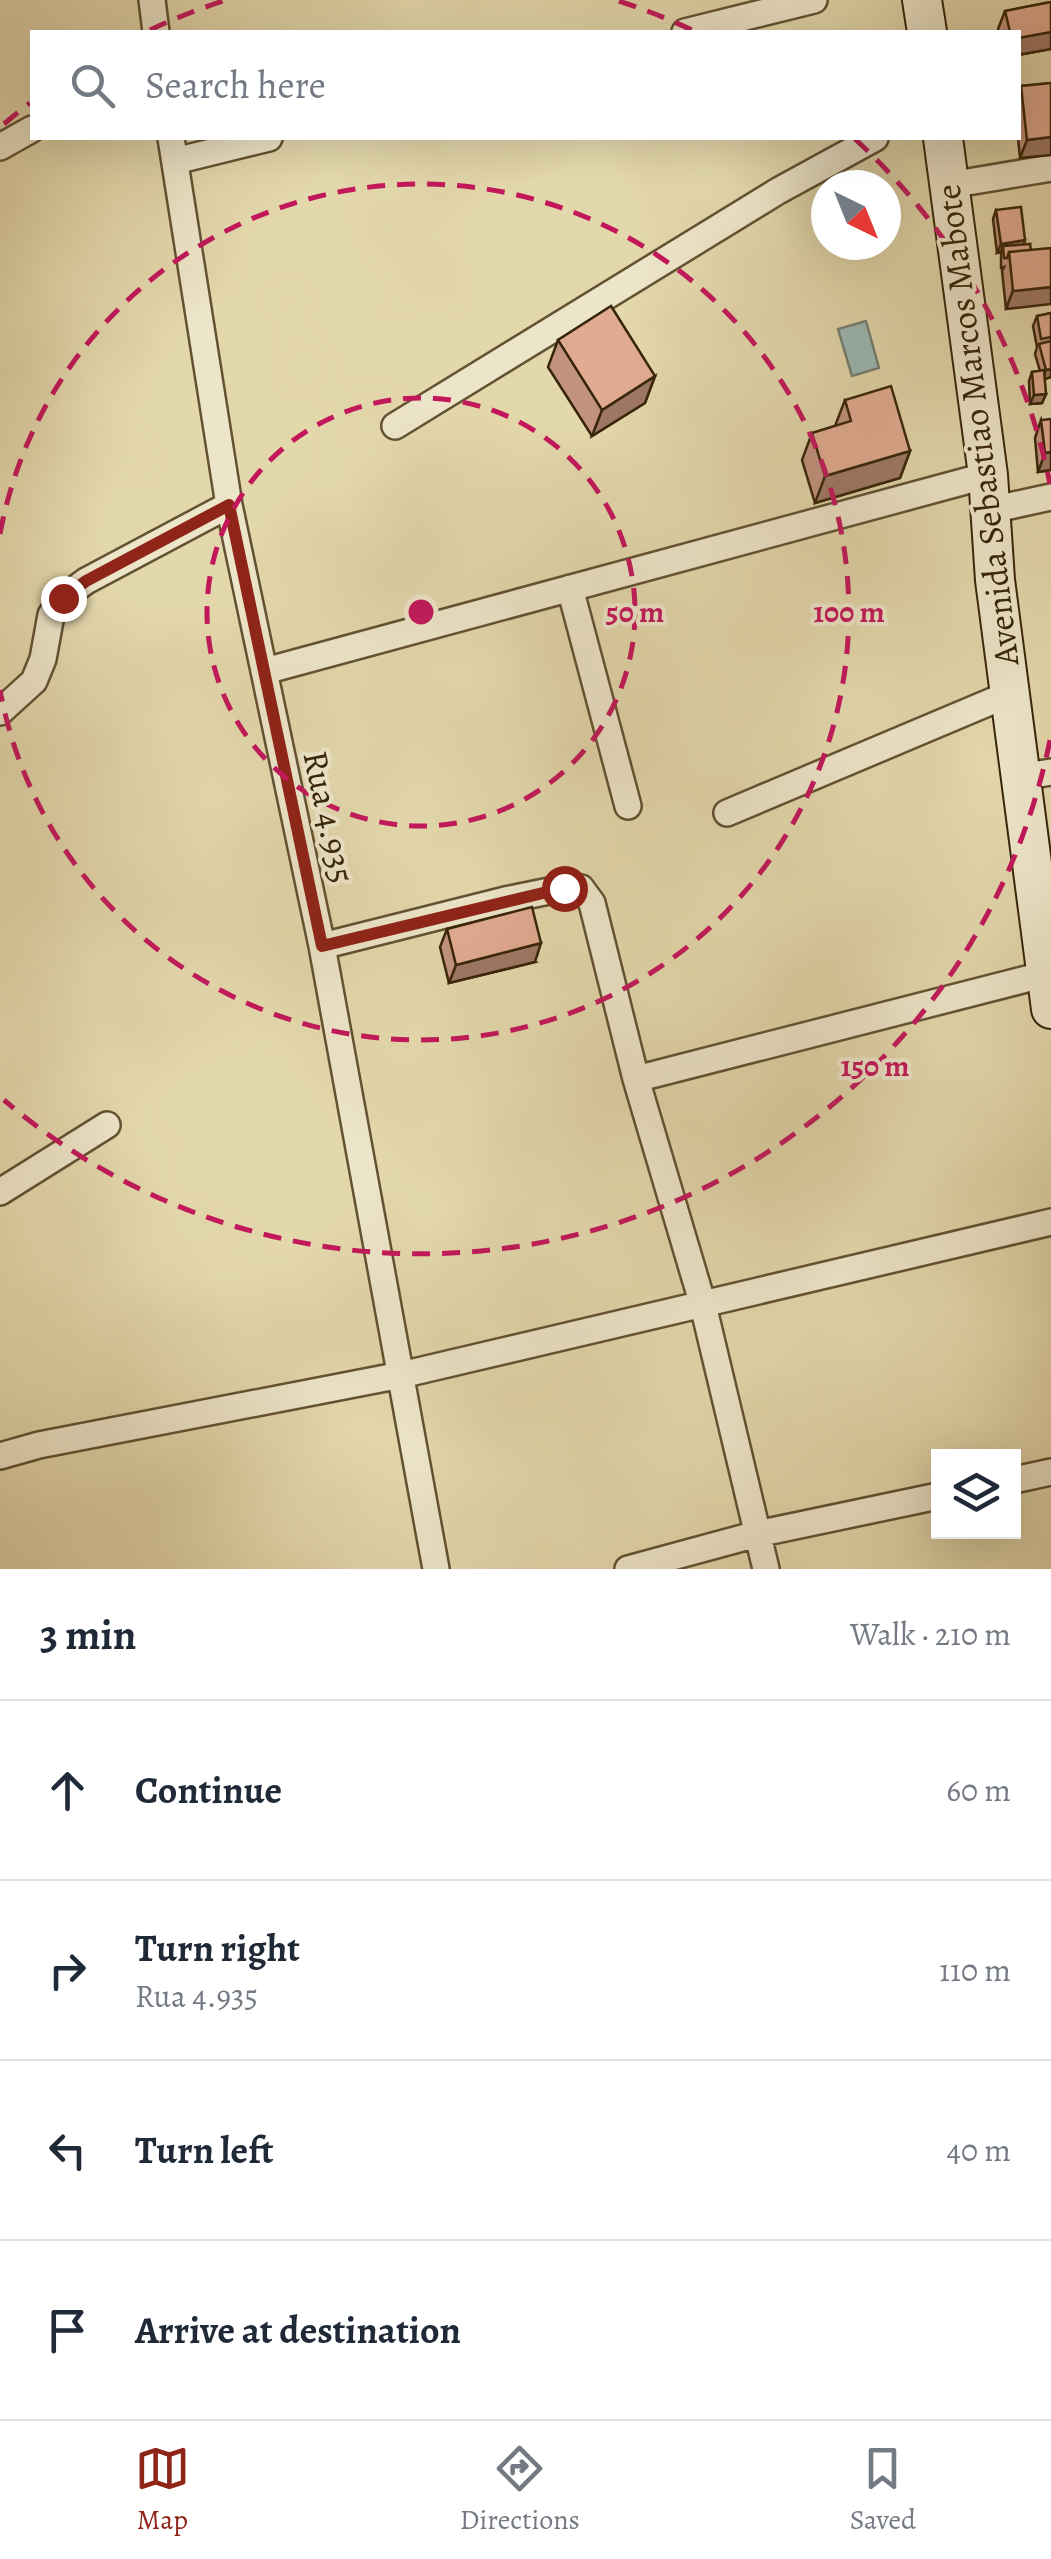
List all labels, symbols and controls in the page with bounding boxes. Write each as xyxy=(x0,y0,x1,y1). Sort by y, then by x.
search box xyxy=(30,30,1021,140)
icon: search xyxy=(65,58,120,113)
text: Search here xyxy=(145,59,326,111)
north arrow xyxy=(811,170,901,260)
street label: Avenida Sebastiao Marcos Mabote xyxy=(924,181,1030,669)
route end xyxy=(41,576,87,622)
text: 50 m xyxy=(606,592,664,632)
text: 100 m xyxy=(813,592,885,632)
centre of rings xyxy=(403,594,439,630)
street label: Rua 4.935 xyxy=(292,746,366,888)
route start xyxy=(542,866,588,912)
text: 150 m xyxy=(841,1046,910,1086)
map controls xyxy=(931,1449,1021,1539)
button: layers xyxy=(931,1449,1021,1539)
text: 3 min xyxy=(40,1606,136,1663)
text: Walk · 210 m xyxy=(850,1612,1011,1656)
icon: ahead xyxy=(40,1763,95,1818)
text: Continue xyxy=(135,1764,282,1816)
text: 60 m xyxy=(946,1768,1011,1812)
text: Turn right xyxy=(135,1922,300,1974)
icon: right xyxy=(40,1943,95,1998)
text: 110 m xyxy=(939,1948,1011,1992)
text: Rua 4.935 xyxy=(135,1974,258,2018)
icon: left xyxy=(40,2123,95,2178)
text: Turn left xyxy=(135,2124,274,2176)
text: 40 m xyxy=(946,2128,1011,2172)
icon: arrive xyxy=(40,2303,95,2358)
text: Arrive at destination xyxy=(135,2304,461,2356)
tab: Map xyxy=(135,2441,190,2539)
tab: Directions xyxy=(460,2441,580,2539)
tab: Saved xyxy=(850,2441,916,2539)

